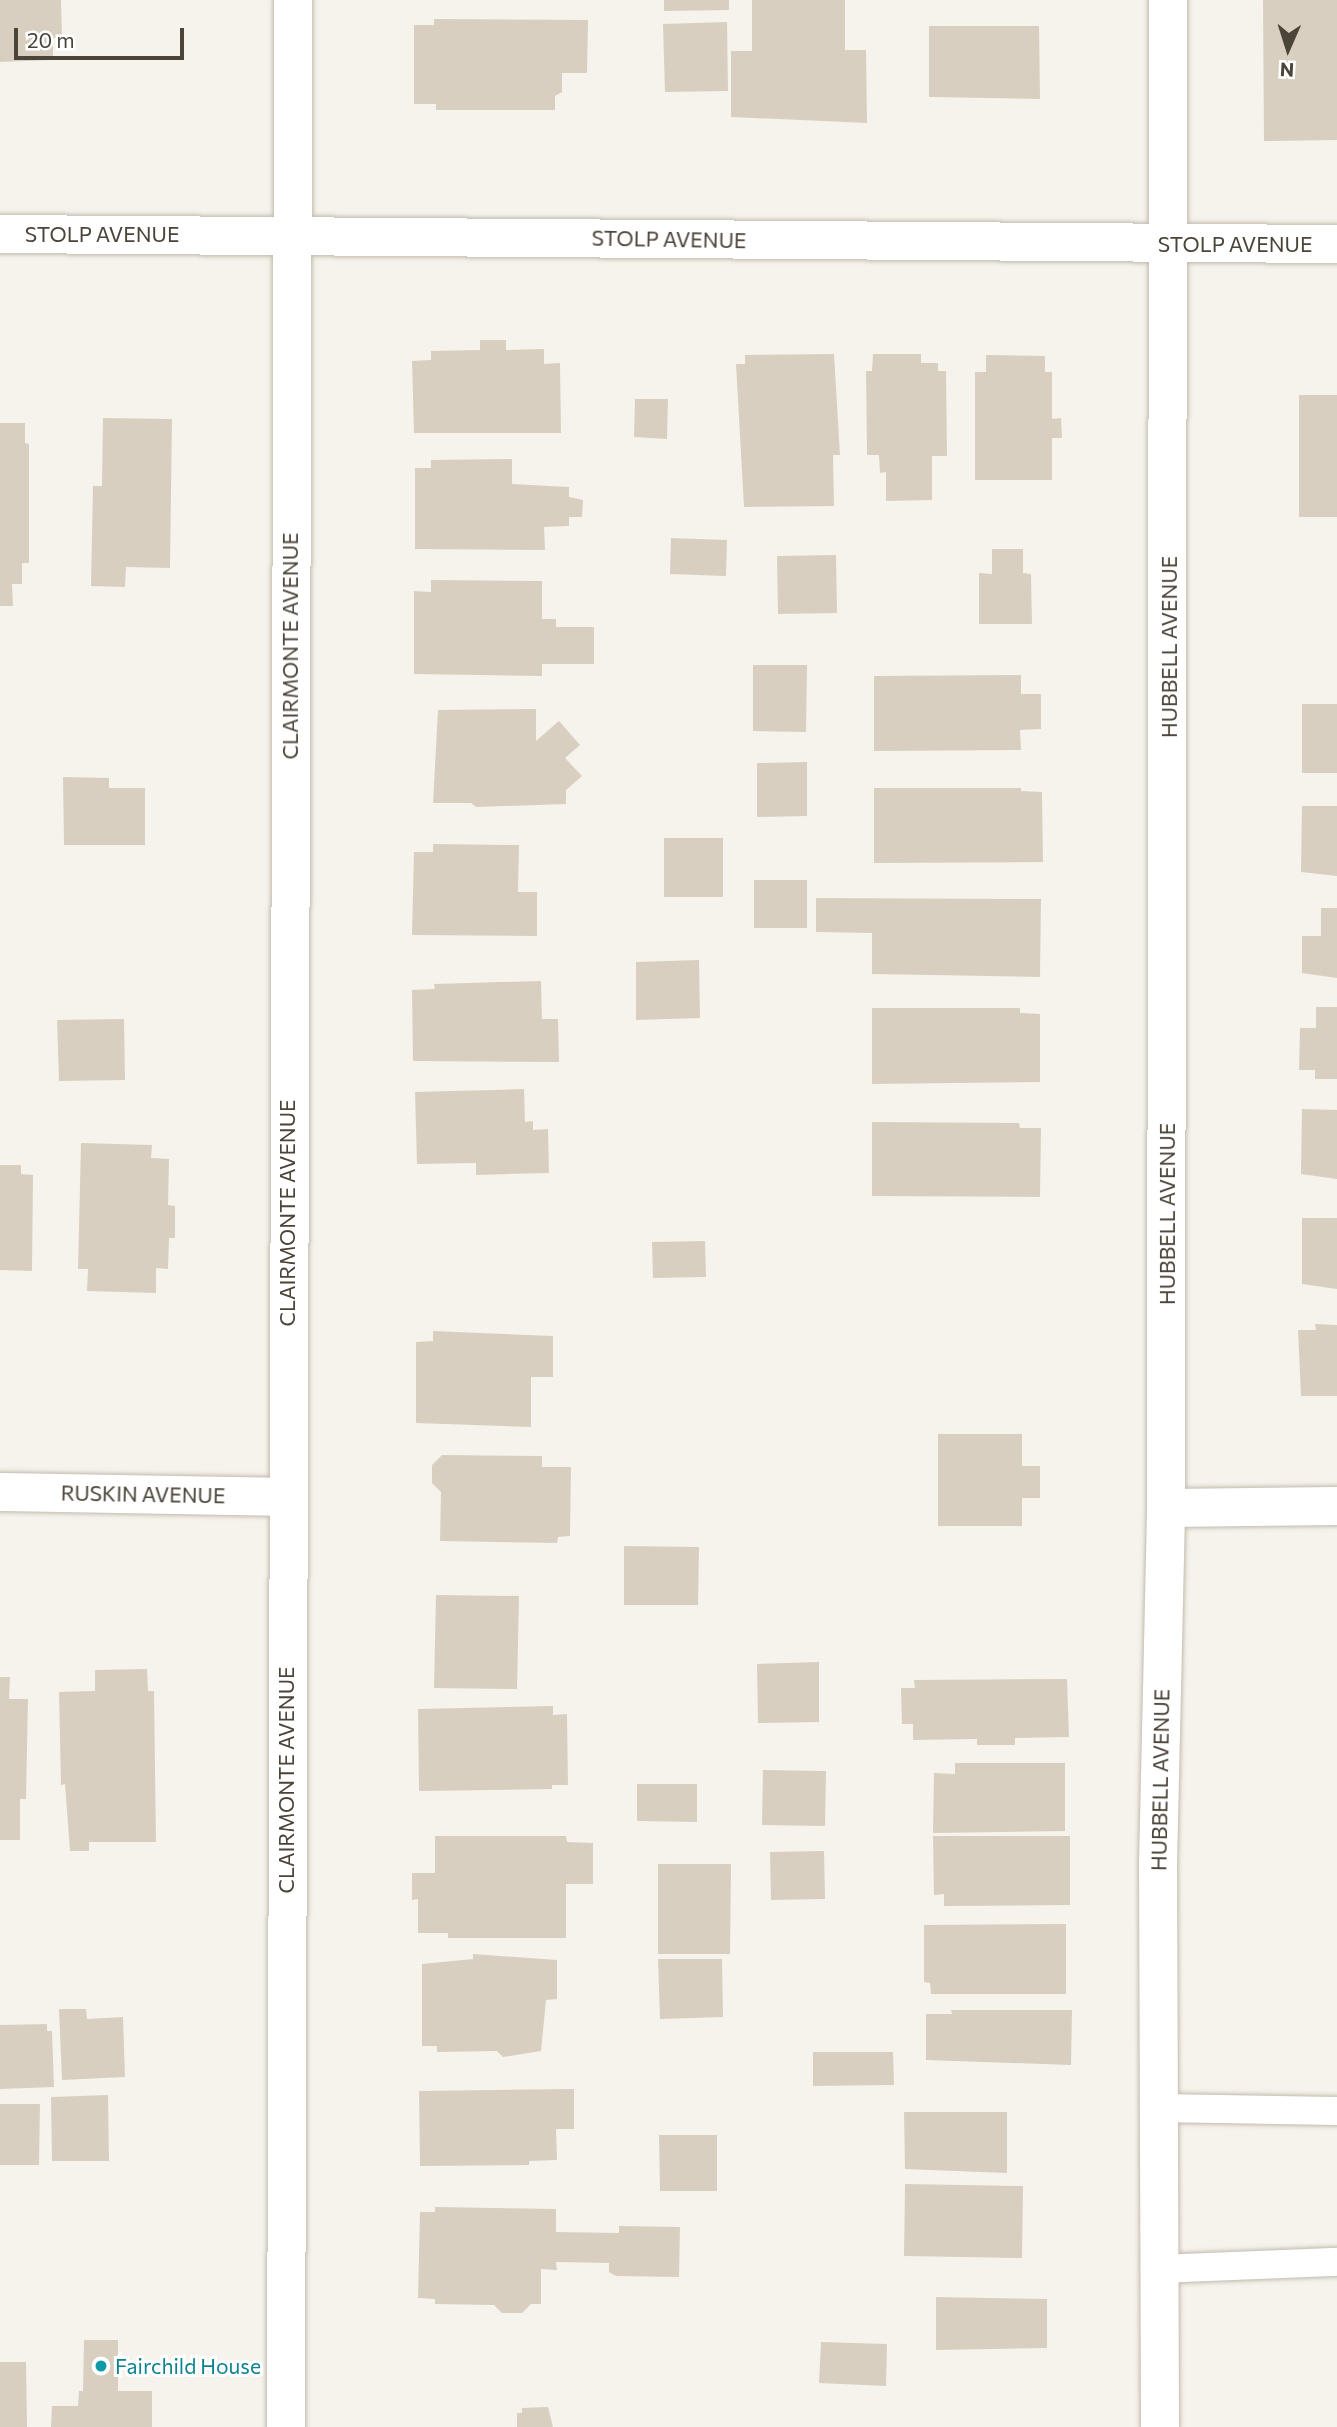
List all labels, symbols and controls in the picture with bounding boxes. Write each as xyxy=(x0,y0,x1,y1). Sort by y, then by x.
scale bar xyxy=(18,14,187,58)
north arrow xyxy=(1253,14,1323,84)
text: 20 m xyxy=(27,27,75,52)
text: N xyxy=(1279,59,1295,82)
street label: STOLP AVENUE xyxy=(25,221,179,247)
street label: STOLP AVENUE xyxy=(591,225,747,253)
street label: STOLP AVENUE xyxy=(1158,231,1312,257)
street label: CLAIRMONTE AVENUE xyxy=(277,533,303,759)
street label: HUBBELL AVENUE xyxy=(1156,556,1182,738)
street label: CLAIRMONTE AVENUE xyxy=(274,1100,300,1326)
street label: HUBBELL AVENUE xyxy=(1154,1123,1180,1305)
street label: RUSKIN AVENUE xyxy=(60,1480,226,1508)
street label: CLAIRMONTE AVENUE xyxy=(273,1667,299,1893)
street label: HUBBELL AVENUE xyxy=(1146,1689,1174,1871)
place label: Fairchild House xyxy=(115,2353,261,2379)
marker: Fairchild House xyxy=(93,2358,109,2374)

